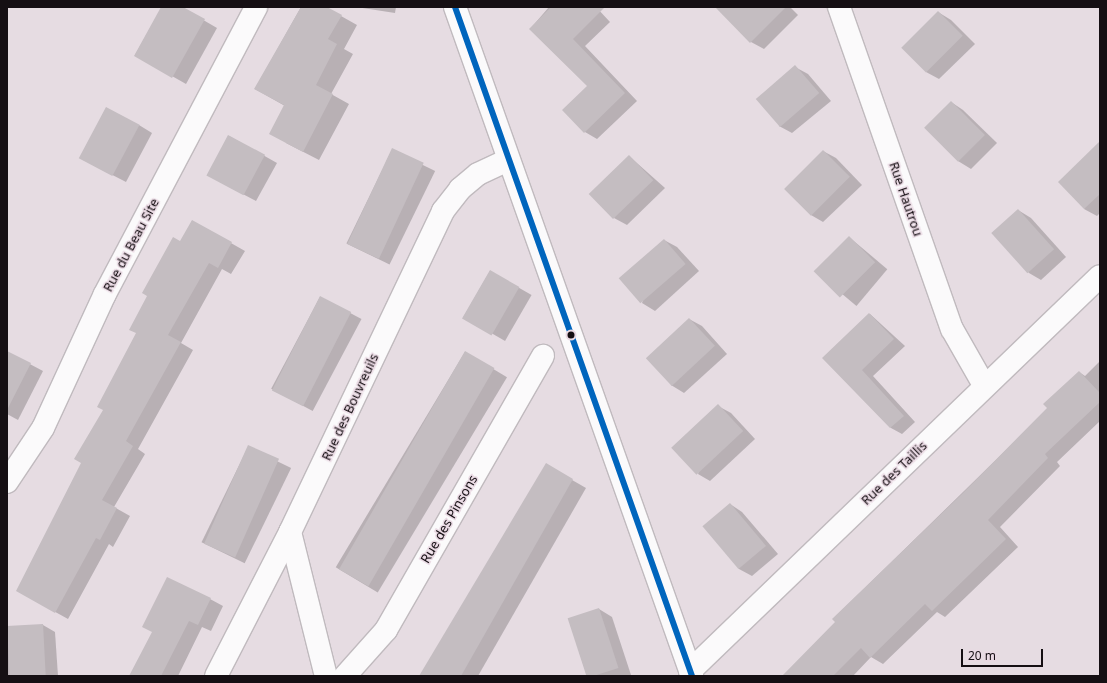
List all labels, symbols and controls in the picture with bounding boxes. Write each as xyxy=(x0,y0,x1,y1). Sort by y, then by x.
street label: Rue Hautrou xyxy=(886,160,926,238)
street label: Rue du Beau Site xyxy=(100,196,162,294)
unlabelled marker xyxy=(566,330,576,340)
street label: Rue des Bouvreuils xyxy=(318,351,382,463)
street label: Rue des Taillis xyxy=(858,438,930,508)
street label: Rue des Pinsons xyxy=(417,472,481,566)
scale bar xyxy=(963,641,1045,667)
text: 20 m xyxy=(968,647,996,664)

